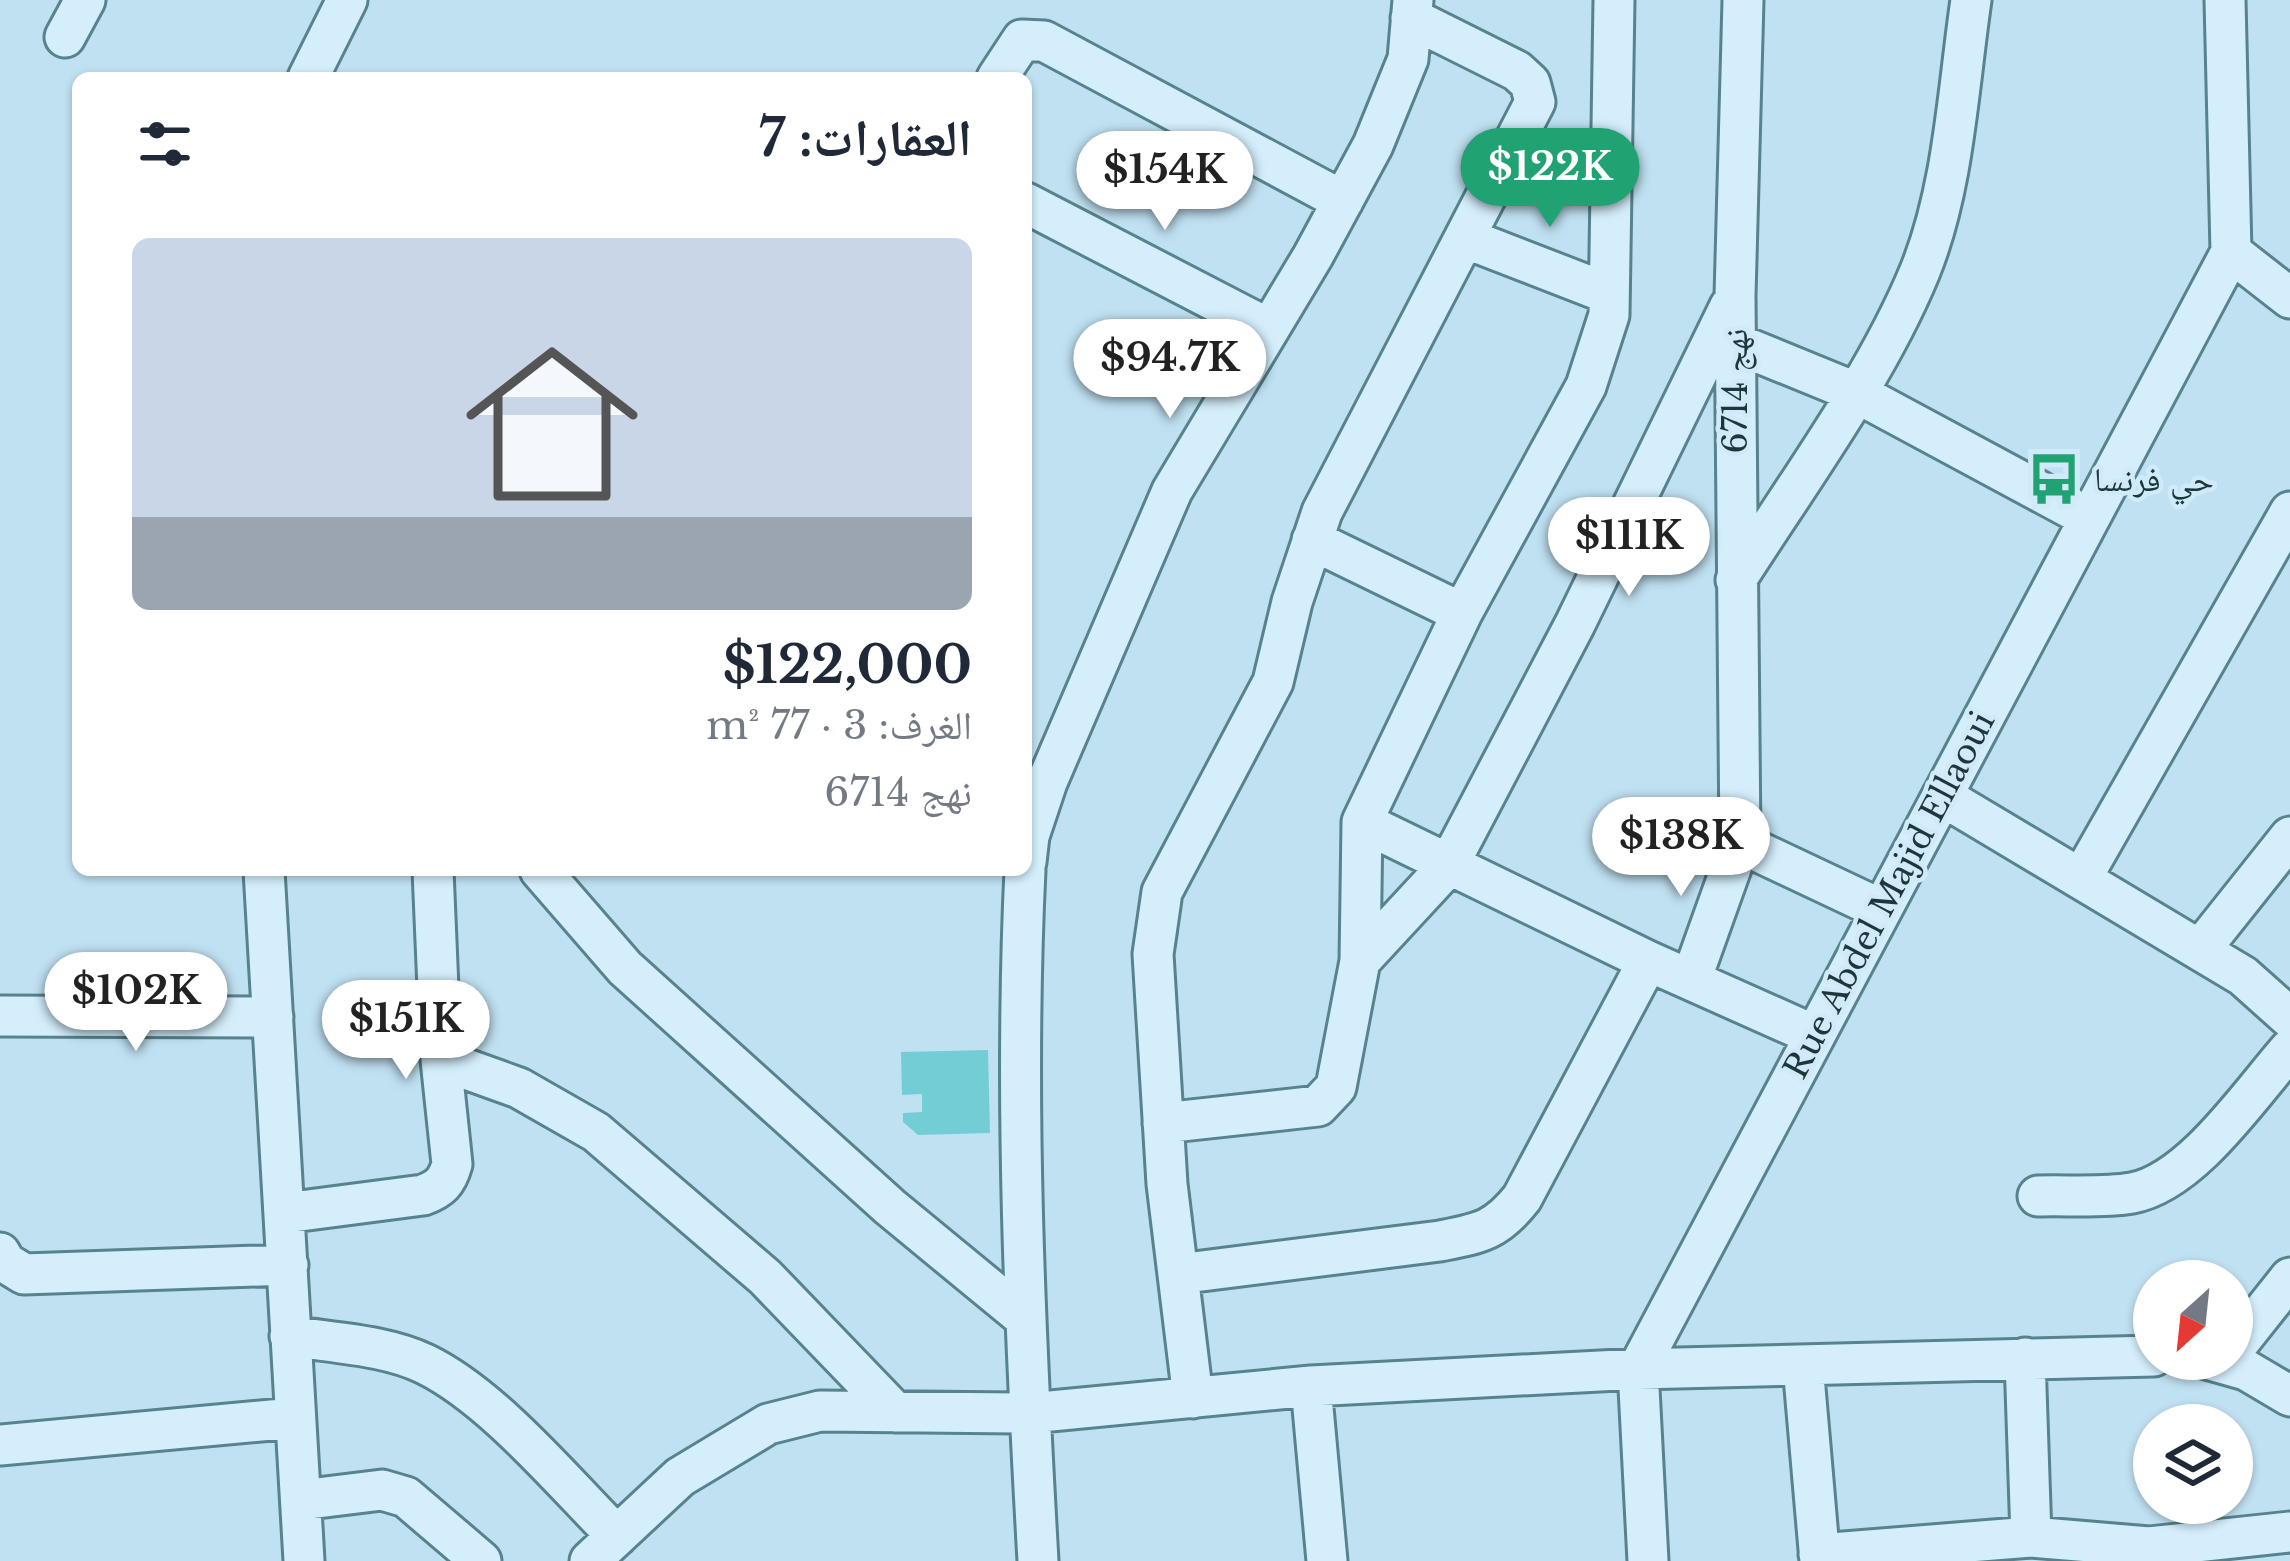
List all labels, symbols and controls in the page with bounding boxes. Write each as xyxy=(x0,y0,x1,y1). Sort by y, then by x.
text: العقارات: 7 xyxy=(759,107,972,170)
icon: filters xyxy=(132,111,198,177)
pin: $122K xyxy=(1466,128,1634,230)
pin: $154K xyxy=(1081,131,1249,233)
text: $122K xyxy=(1488,142,1612,191)
text: $154K xyxy=(1103,145,1227,194)
icon: home xyxy=(444,316,660,532)
pin: $94.7K xyxy=(1072,319,1268,421)
street label: نهج 6714 xyxy=(1715,329,1757,453)
text: $94.7K xyxy=(1100,333,1240,382)
bus stop icon: حي فرنسا xyxy=(2025,450,2083,508)
place label: حي فرنسا xyxy=(2094,459,2214,505)
pin: $111K xyxy=(1545,497,1713,599)
text: $111K xyxy=(1575,511,1683,560)
text: $122,000 xyxy=(723,634,972,697)
text: الغرف: 3 · 77 m² xyxy=(706,701,972,750)
street label: Rue Abdel Majid Ellaoui xyxy=(1775,705,2003,1085)
text: نهج 6714 xyxy=(824,768,972,817)
pin: $138K xyxy=(1597,797,1765,899)
text: $138K xyxy=(1619,811,1743,860)
pin: $102K xyxy=(52,952,220,1054)
text: $102K xyxy=(71,966,201,1015)
pin: $151K xyxy=(322,980,490,1082)
text: $151K xyxy=(349,994,463,1043)
north arrow xyxy=(2133,1260,2253,1380)
map controls xyxy=(2133,1260,2253,1524)
button: layers xyxy=(2133,1404,2253,1524)

